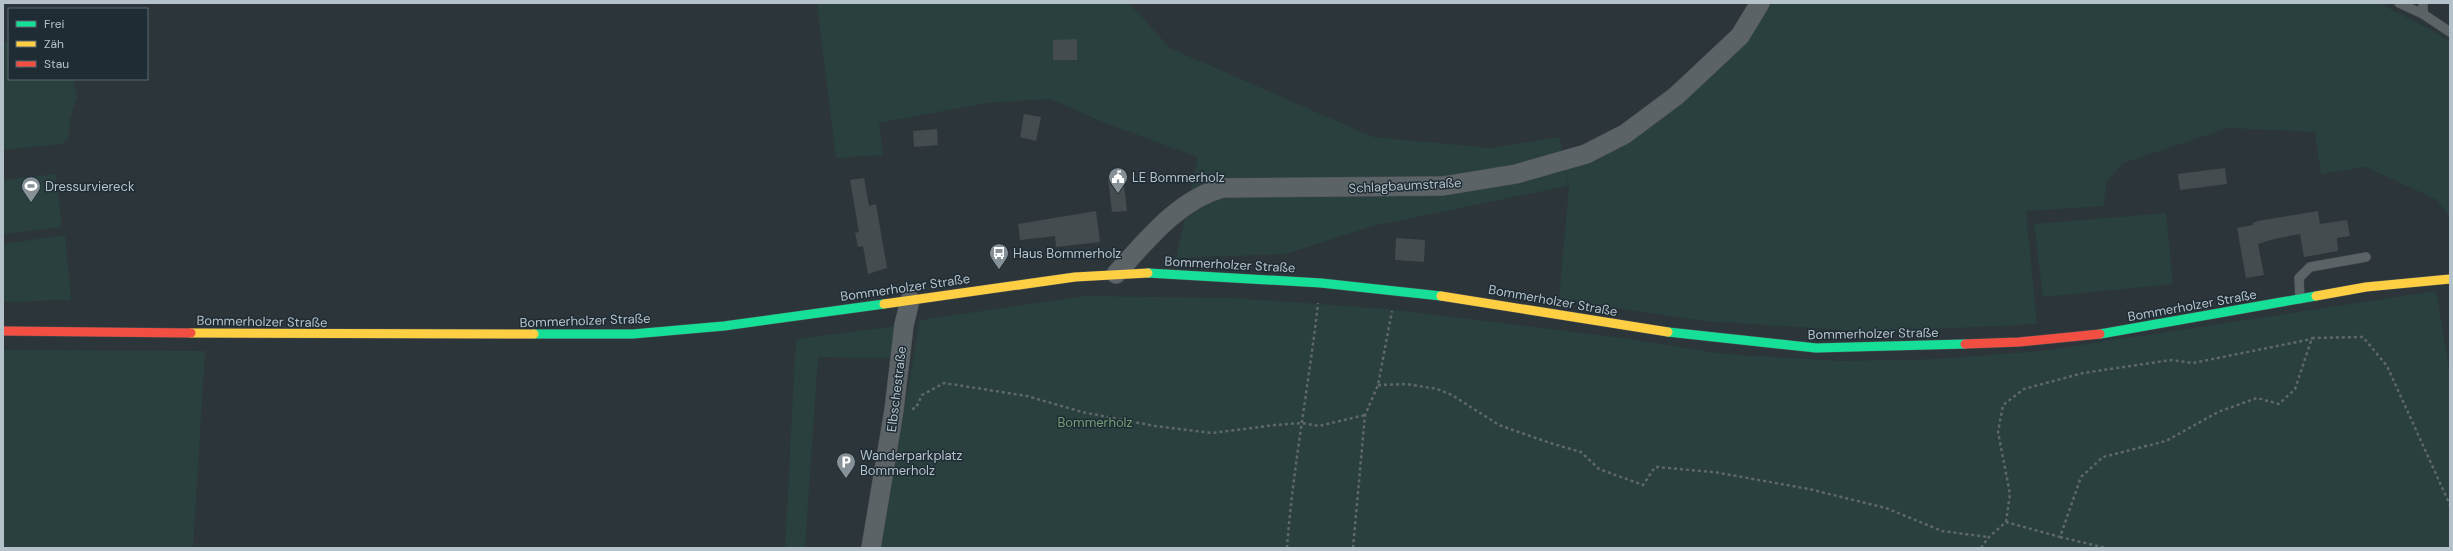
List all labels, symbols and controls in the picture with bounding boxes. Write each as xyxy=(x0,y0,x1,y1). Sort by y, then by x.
legend xyxy=(8,8,148,80)
text: Frei xyxy=(44,16,64,32)
text: Zäh xyxy=(44,36,64,52)
text: Stau xyxy=(44,56,69,72)
public building icon: LE Bommerholz xyxy=(1107,166,1129,194)
place label: LE Bommerholz xyxy=(1132,169,1225,186)
street label: Schlagbaumstraße xyxy=(1348,174,1462,197)
sports icon: Dressurviereck xyxy=(20,175,42,203)
place label: Dressurviereck xyxy=(45,178,135,195)
bus stop icon: Haus Bommerholz xyxy=(988,242,1010,270)
place label: Haus Bommerholz xyxy=(1013,245,1121,262)
street label: Bommerholzer Straße xyxy=(1164,253,1296,276)
street label: Bommerholzer Straße xyxy=(839,270,971,305)
street label: Bommerholzer Straße xyxy=(1487,281,1619,320)
street label: Bommerholzer Straße xyxy=(2126,286,2258,325)
street label: Bommerholzer Straße xyxy=(519,310,651,331)
street label: Bommerholzer Straße xyxy=(196,312,328,331)
street label: Bommerholzer Straße xyxy=(1807,324,1939,343)
street label: Elbschestraße xyxy=(883,345,910,433)
park label: Bommerholz xyxy=(1058,414,1133,431)
place label: Wanderparkplatz Bommerholz xyxy=(860,447,962,479)
parking icon: Wanderparkplatz Bommerholz xyxy=(835,451,857,479)

